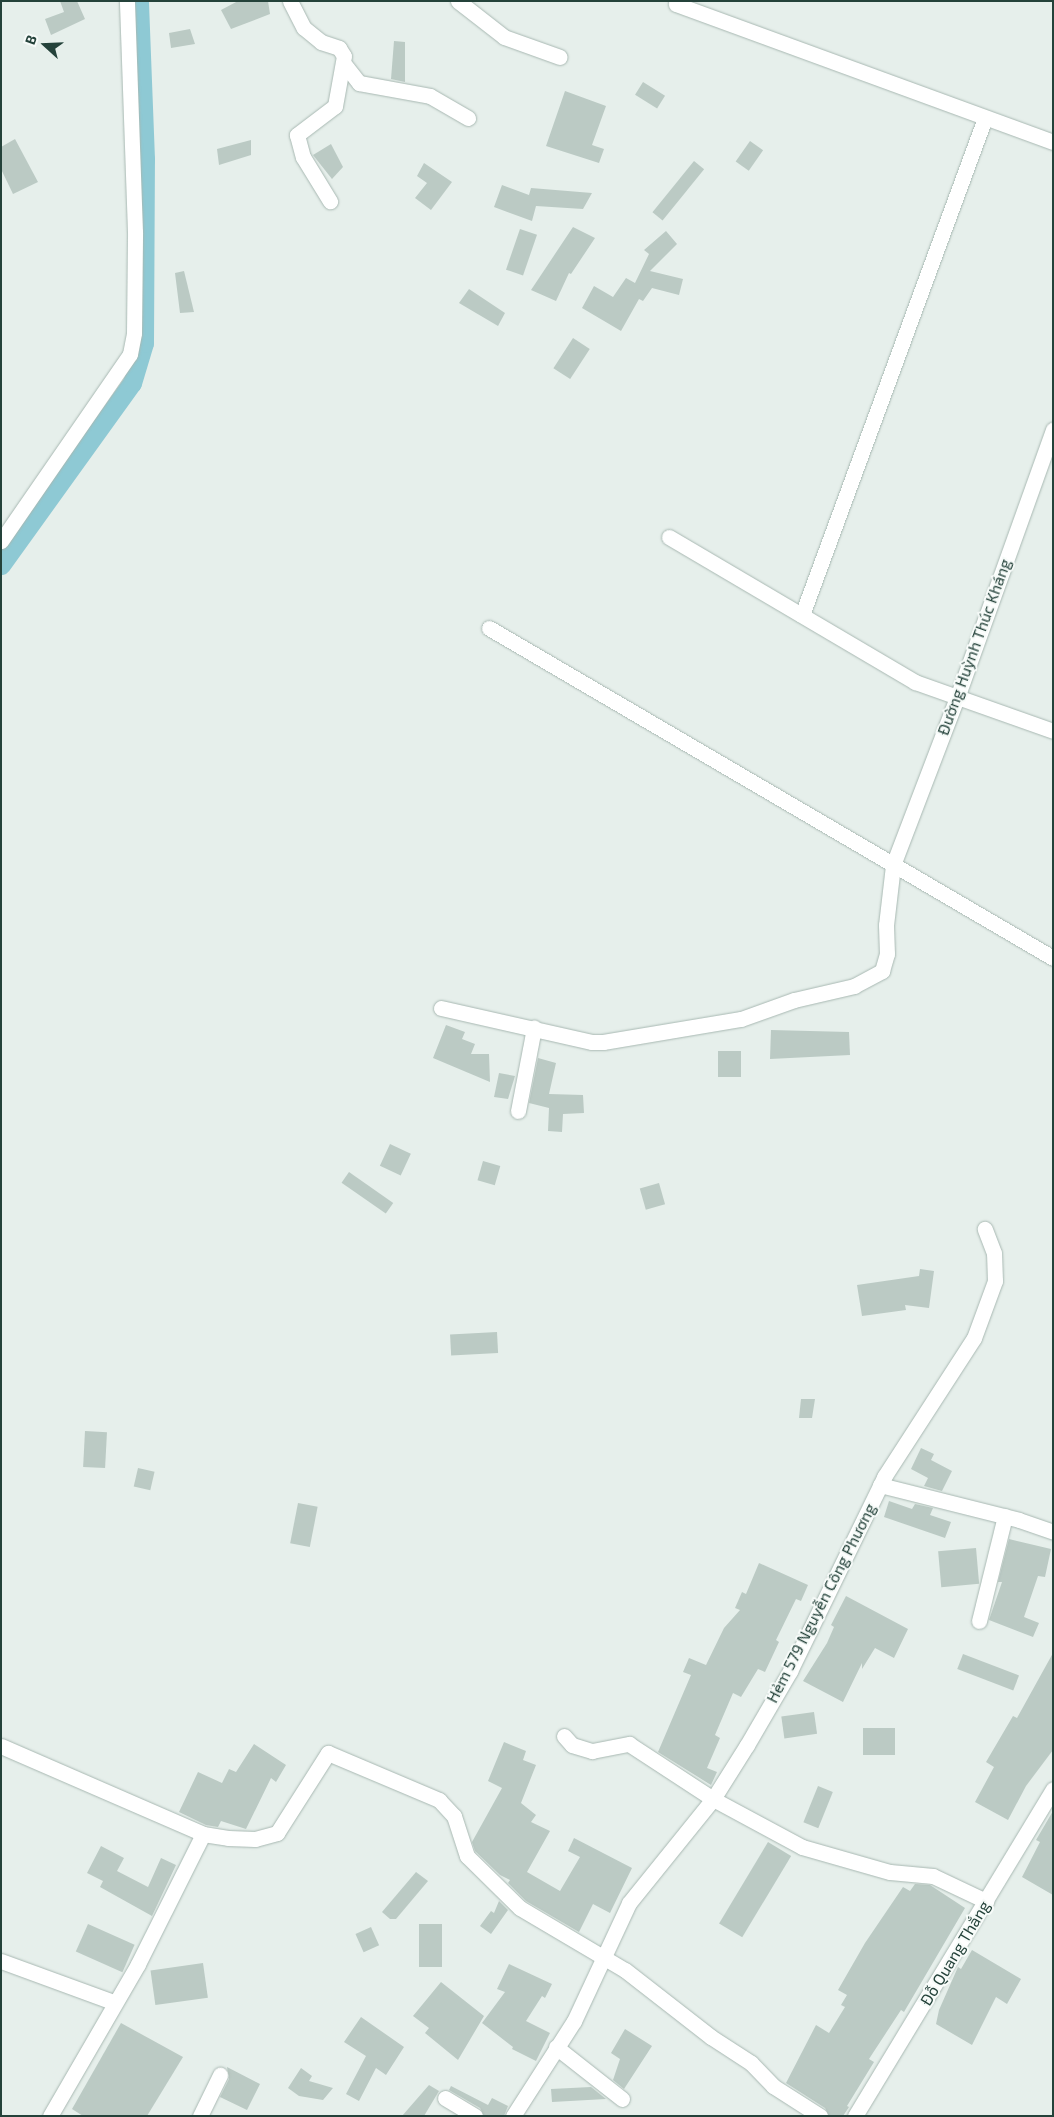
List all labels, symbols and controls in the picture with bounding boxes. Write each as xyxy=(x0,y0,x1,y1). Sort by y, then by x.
north arrow xyxy=(20,20,70,70)
text: B xyxy=(21,33,40,47)
street label: Đường Huỳnh Thúc Kháng xyxy=(933,556,1015,738)
street label: Hẻm 579 Nguyễn Công Phương xyxy=(762,1500,880,1706)
street label: Đỗ Quang Thắng xyxy=(916,1897,994,2009)

